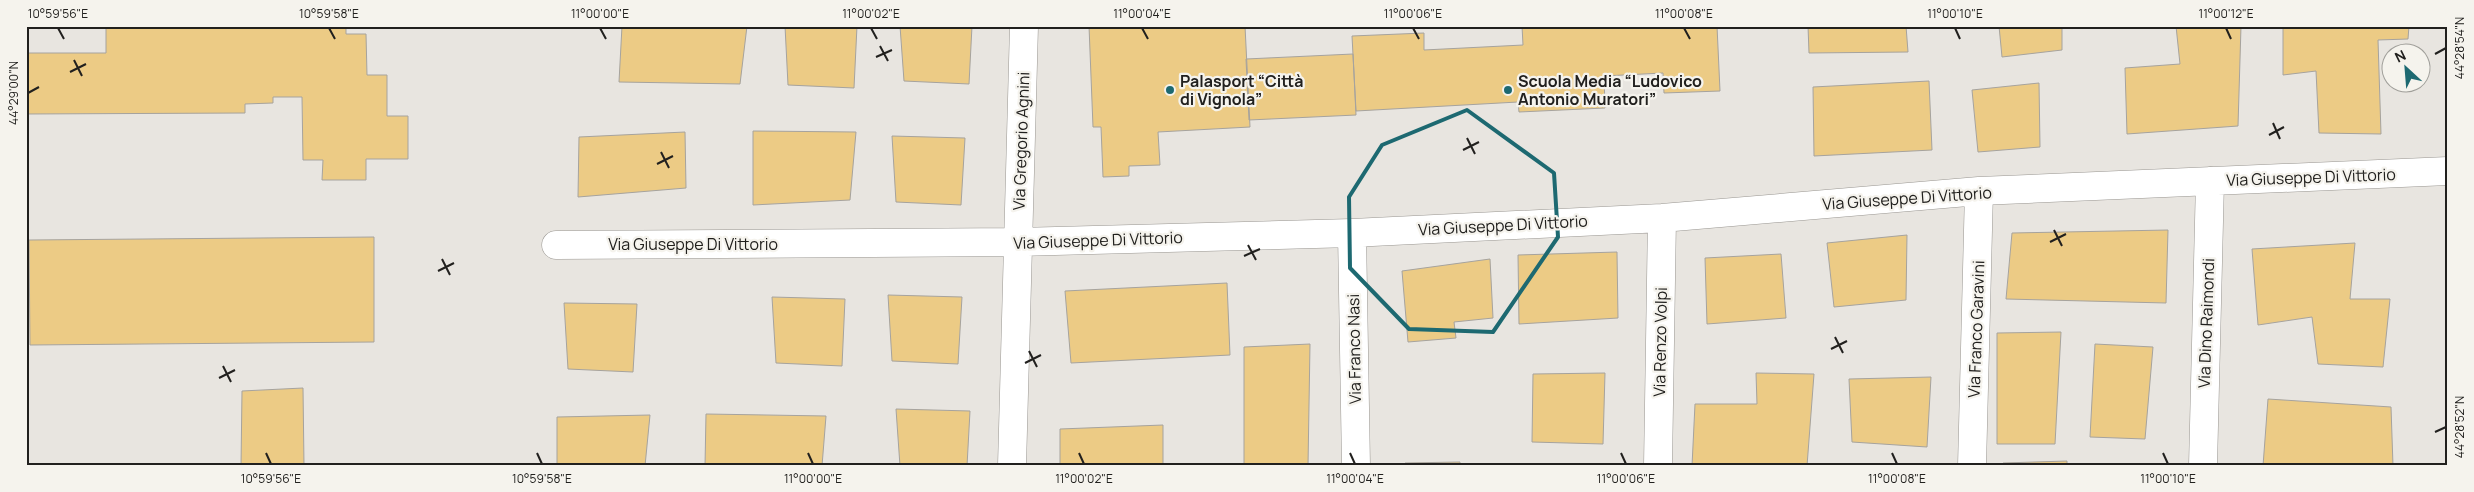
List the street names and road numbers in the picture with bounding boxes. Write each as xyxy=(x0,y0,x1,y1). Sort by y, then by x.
street label: Via Gregorio Agnini xyxy=(1008,71,1034,211)
street label: Via Giuseppe Di Vittorio xyxy=(2226,163,2396,191)
street label: Via Giuseppe Di Vittorio xyxy=(1822,181,1992,215)
street label: Via Giuseppe Di Vittorio xyxy=(1418,210,1588,240)
street label: Via Giuseppe Di Vittorio xyxy=(1013,226,1183,254)
street label: Via Giuseppe Di Vittorio xyxy=(608,233,778,255)
street label: Via Dino Raimondi xyxy=(2193,258,2219,388)
street label: Via Franco Garavini xyxy=(1963,260,1989,398)
street label: Via Renzo Volpi xyxy=(1648,287,1672,397)
street label: Via Franco Nasi xyxy=(1342,294,1366,404)

